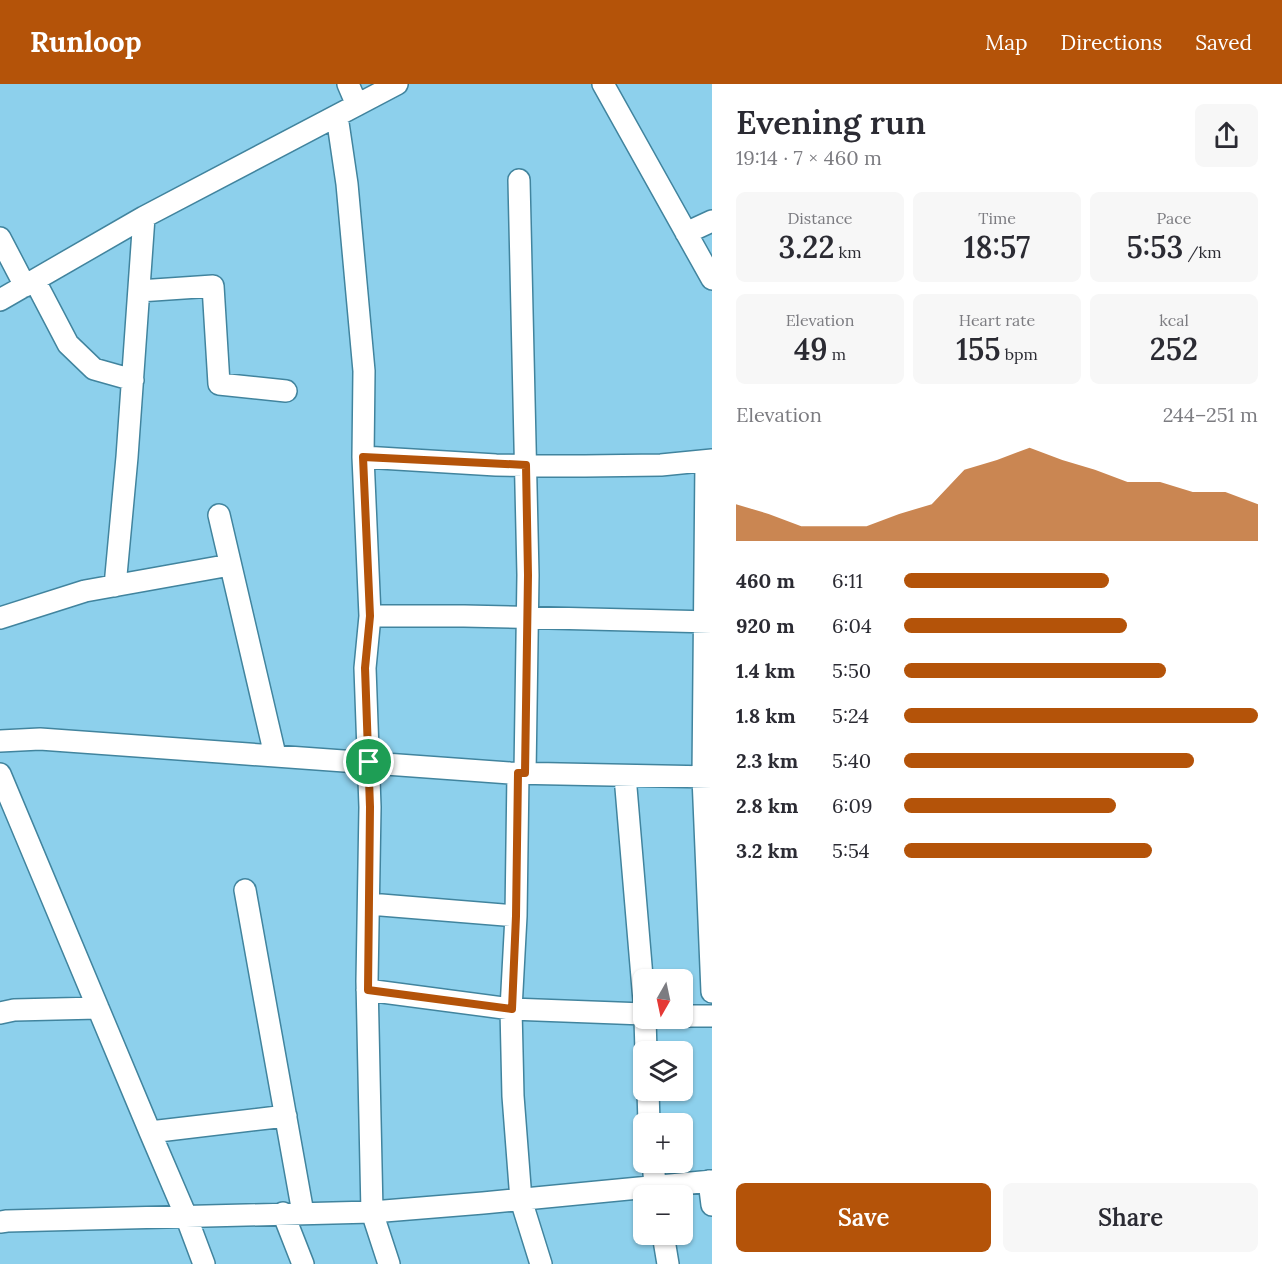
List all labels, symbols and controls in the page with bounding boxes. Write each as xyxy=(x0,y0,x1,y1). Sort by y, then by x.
text: Runloop xyxy=(30,24,141,60)
text: Map xyxy=(985,29,1028,56)
text: Directions xyxy=(1061,29,1162,56)
text: Saved xyxy=(1195,29,1252,56)
text: Evening run xyxy=(736,101,926,143)
button: share xyxy=(1195,104,1258,167)
text: 19:14 · 7 × 460 m xyxy=(736,145,882,170)
text: Distance xyxy=(787,208,853,228)
text: Time xyxy=(978,208,1016,228)
text: Pace xyxy=(1157,208,1191,228)
text: 3.22 xyxy=(778,228,834,266)
text: 18:57 xyxy=(964,228,1030,266)
text: 5:53 xyxy=(1127,228,1183,266)
text: km xyxy=(834,242,862,262)
text: /km xyxy=(1183,242,1221,262)
text: Elevation xyxy=(786,310,854,330)
text: Heart rate xyxy=(959,310,1035,330)
text: kcal xyxy=(1159,310,1189,330)
text: 49 xyxy=(794,330,828,368)
text: 155 xyxy=(956,330,1000,368)
text: 252 xyxy=(1150,330,1198,368)
text: m xyxy=(828,344,846,364)
text: bpm xyxy=(1000,344,1038,364)
text: Elevation xyxy=(736,402,822,427)
text: 244–251 m xyxy=(1163,402,1258,427)
text: 460 m xyxy=(736,568,795,593)
text: 6:11 xyxy=(832,568,863,593)
text: 920 m xyxy=(736,613,795,638)
text: 6:04 xyxy=(832,613,872,638)
text: 1.4 km xyxy=(736,658,795,683)
text: 5:50 xyxy=(832,658,871,683)
text: 1.8 km xyxy=(736,703,796,728)
text: 5:24 xyxy=(832,703,869,728)
pin xyxy=(343,736,394,787)
icon: arrive xyxy=(352,745,385,778)
text: 2.3 km xyxy=(736,748,798,773)
text: 5:40 xyxy=(832,748,871,773)
text: 2.8 km xyxy=(736,793,798,818)
text: 6:09 xyxy=(832,793,873,818)
text: 3.2 km xyxy=(736,838,798,863)
text: 5:54 xyxy=(832,838,870,863)
north arrow xyxy=(633,969,693,1029)
map controls xyxy=(633,969,693,1245)
button: layers xyxy=(633,1041,693,1101)
button: + xyxy=(633,1113,693,1173)
button: Save xyxy=(736,1183,991,1252)
button: Share xyxy=(1003,1183,1258,1252)
button: − xyxy=(633,1185,693,1245)

